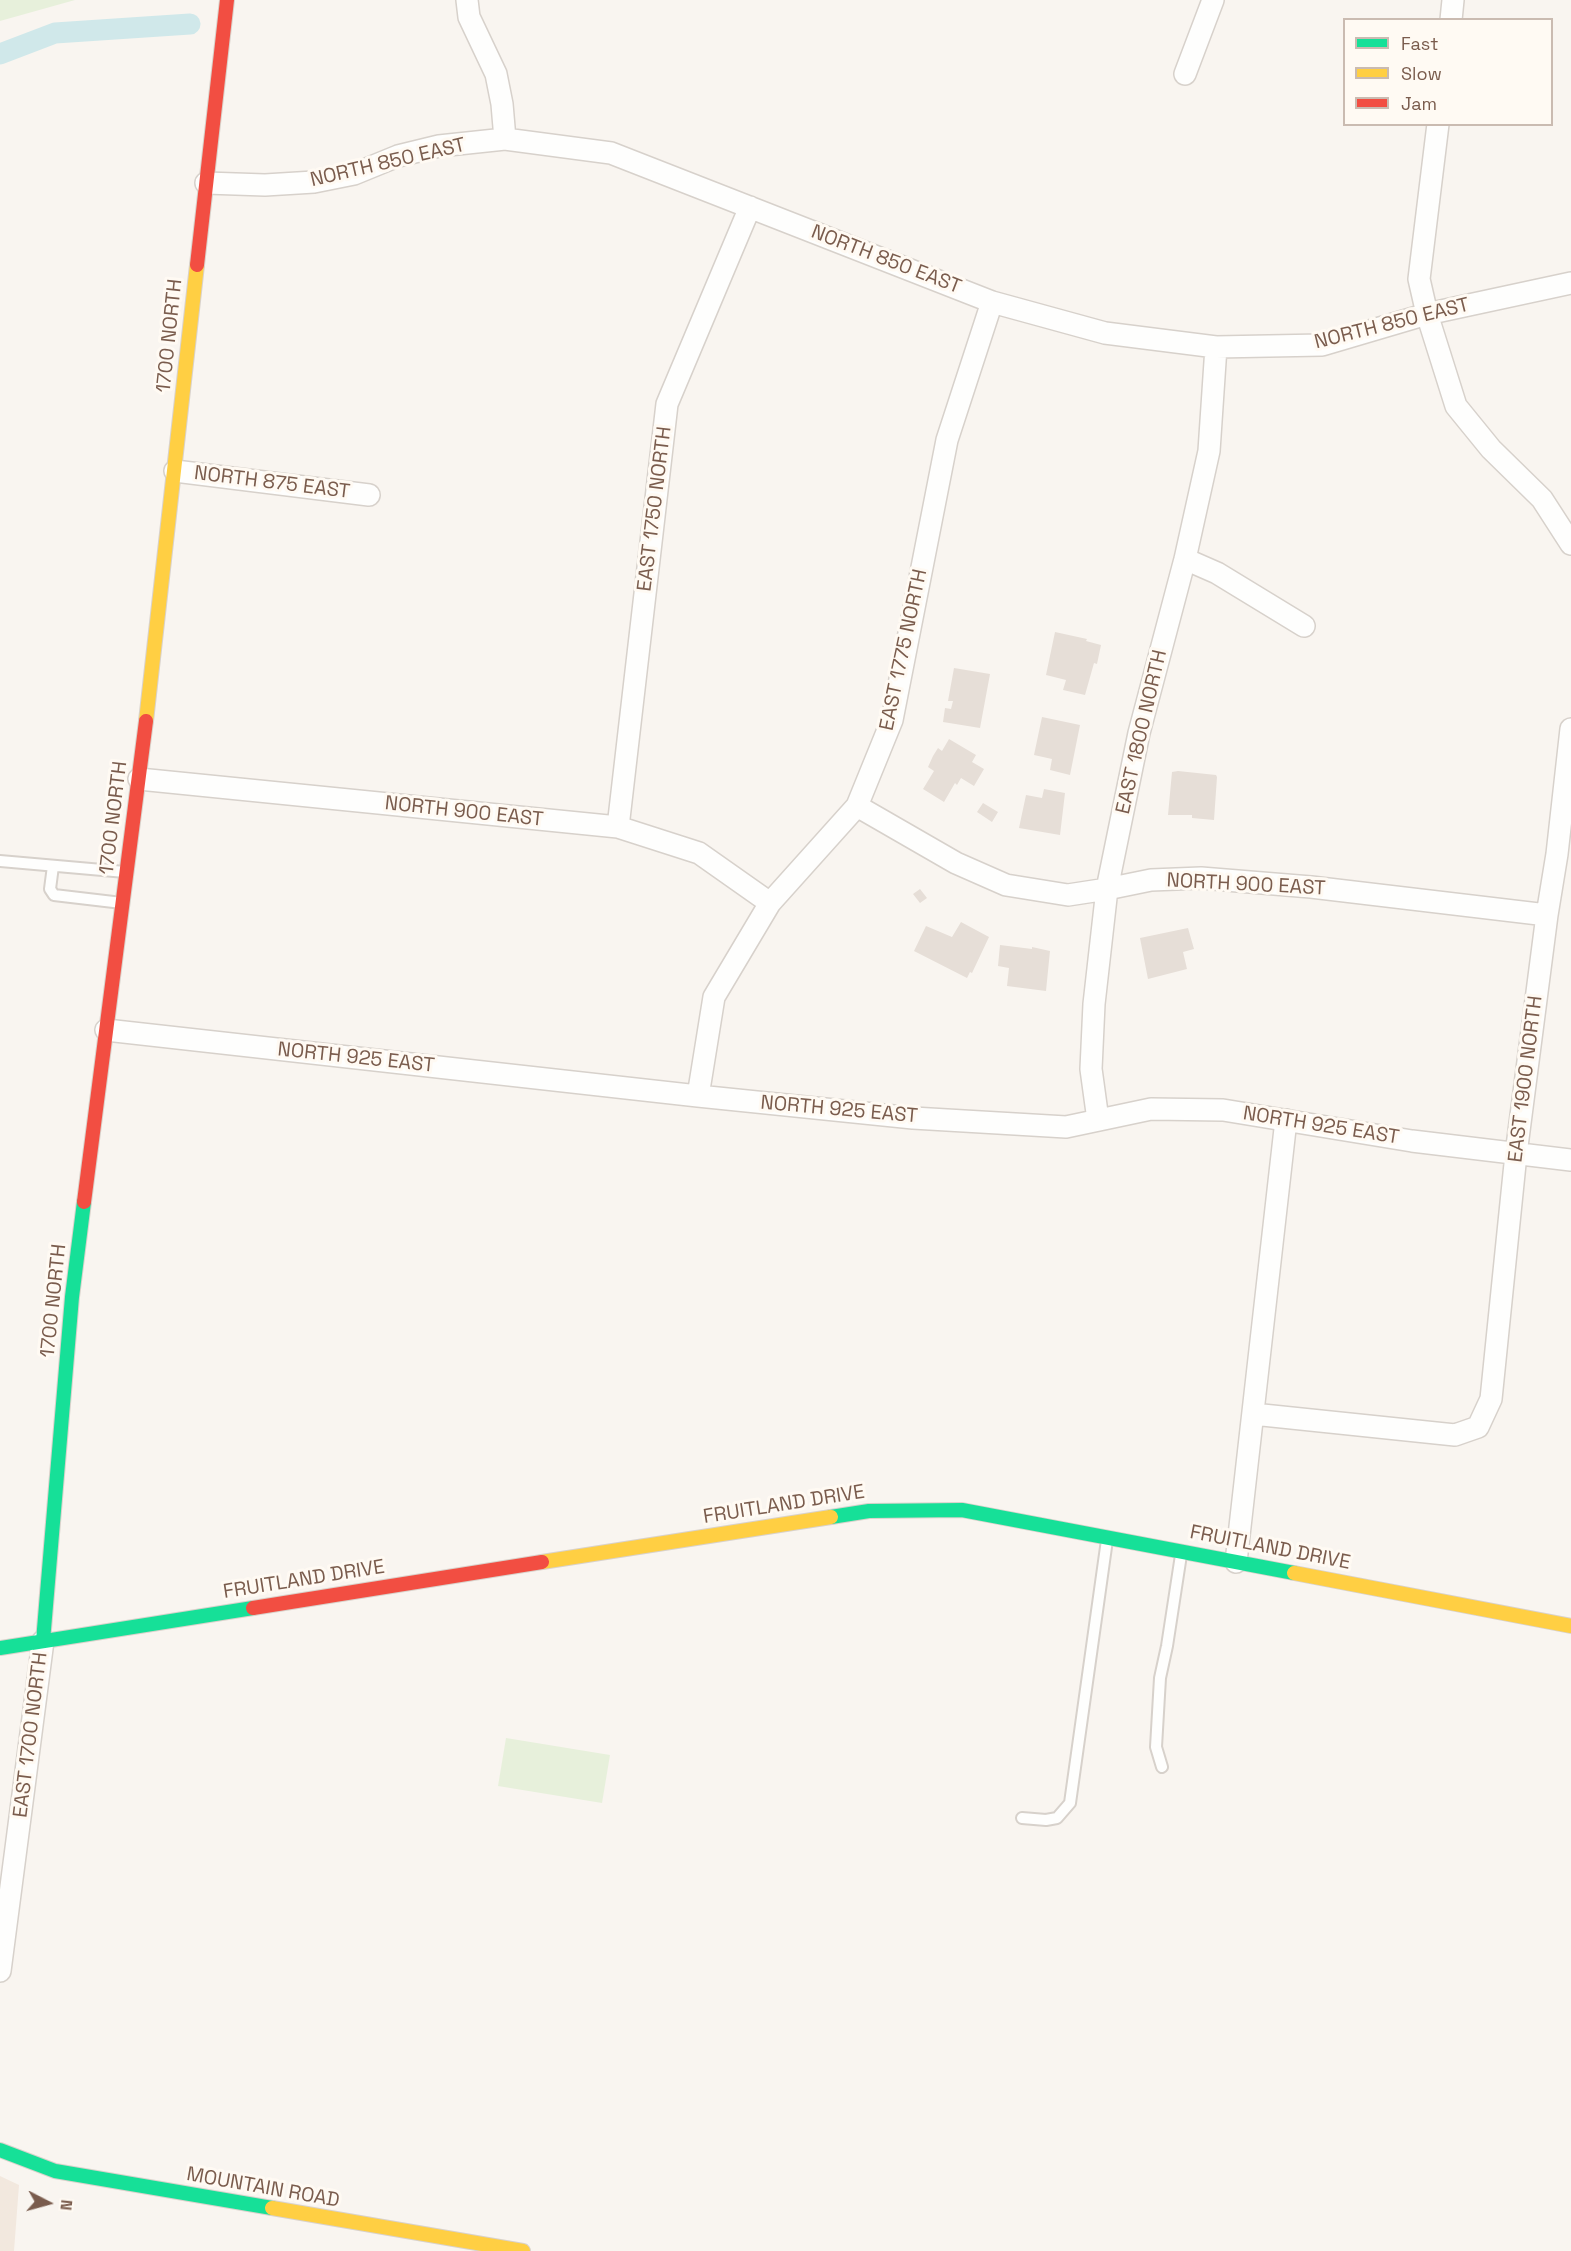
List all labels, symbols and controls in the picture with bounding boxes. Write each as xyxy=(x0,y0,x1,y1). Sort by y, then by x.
legend xyxy=(1343,18,1553,126)
text: Fast xyxy=(1401,32,1438,55)
text: Slow xyxy=(1401,62,1442,85)
text: Jam xyxy=(1401,92,1437,115)
street label: NORTH 850 EAST xyxy=(308,133,468,193)
street label: NORTH 850 EAST xyxy=(808,220,964,300)
street label: 1700 NORTH xyxy=(152,278,188,394)
street label: NORTH 850 EAST xyxy=(1312,293,1472,355)
street label: EAST 1750 NORTH xyxy=(633,425,677,593)
street label: NORTH 875 EAST xyxy=(193,462,351,504)
street label: EAST 1775 NORTH xyxy=(875,567,933,733)
street label: EAST 1800 NORTH xyxy=(1111,647,1173,817)
street label: 1700 NORTH xyxy=(95,760,133,876)
street label: NORTH 900 EAST xyxy=(384,792,544,832)
street label: NORTH 900 EAST xyxy=(1166,869,1326,901)
street label: EAST 1900 NORTH xyxy=(1504,994,1548,1164)
street label: NORTH 925 EAST xyxy=(276,1038,436,1078)
street label: NORTH 925 EAST xyxy=(759,1091,919,1129)
street label: NORTH 925 EAST xyxy=(1241,1102,1401,1150)
street label: 1700 NORTH xyxy=(36,1243,72,1359)
street label: FRUITLAND DRIVE xyxy=(702,1480,866,1530)
street label: FRUITLAND DRIVE xyxy=(1188,1521,1352,1575)
street label: FRUITLAND DRIVE xyxy=(222,1555,386,1605)
street label: EAST 1700 NORTH xyxy=(9,1651,53,1819)
street label: MOUNTAIN ROAD xyxy=(185,2163,341,2213)
north arrow xyxy=(18,2173,78,2233)
text: N xyxy=(55,2198,77,2211)

